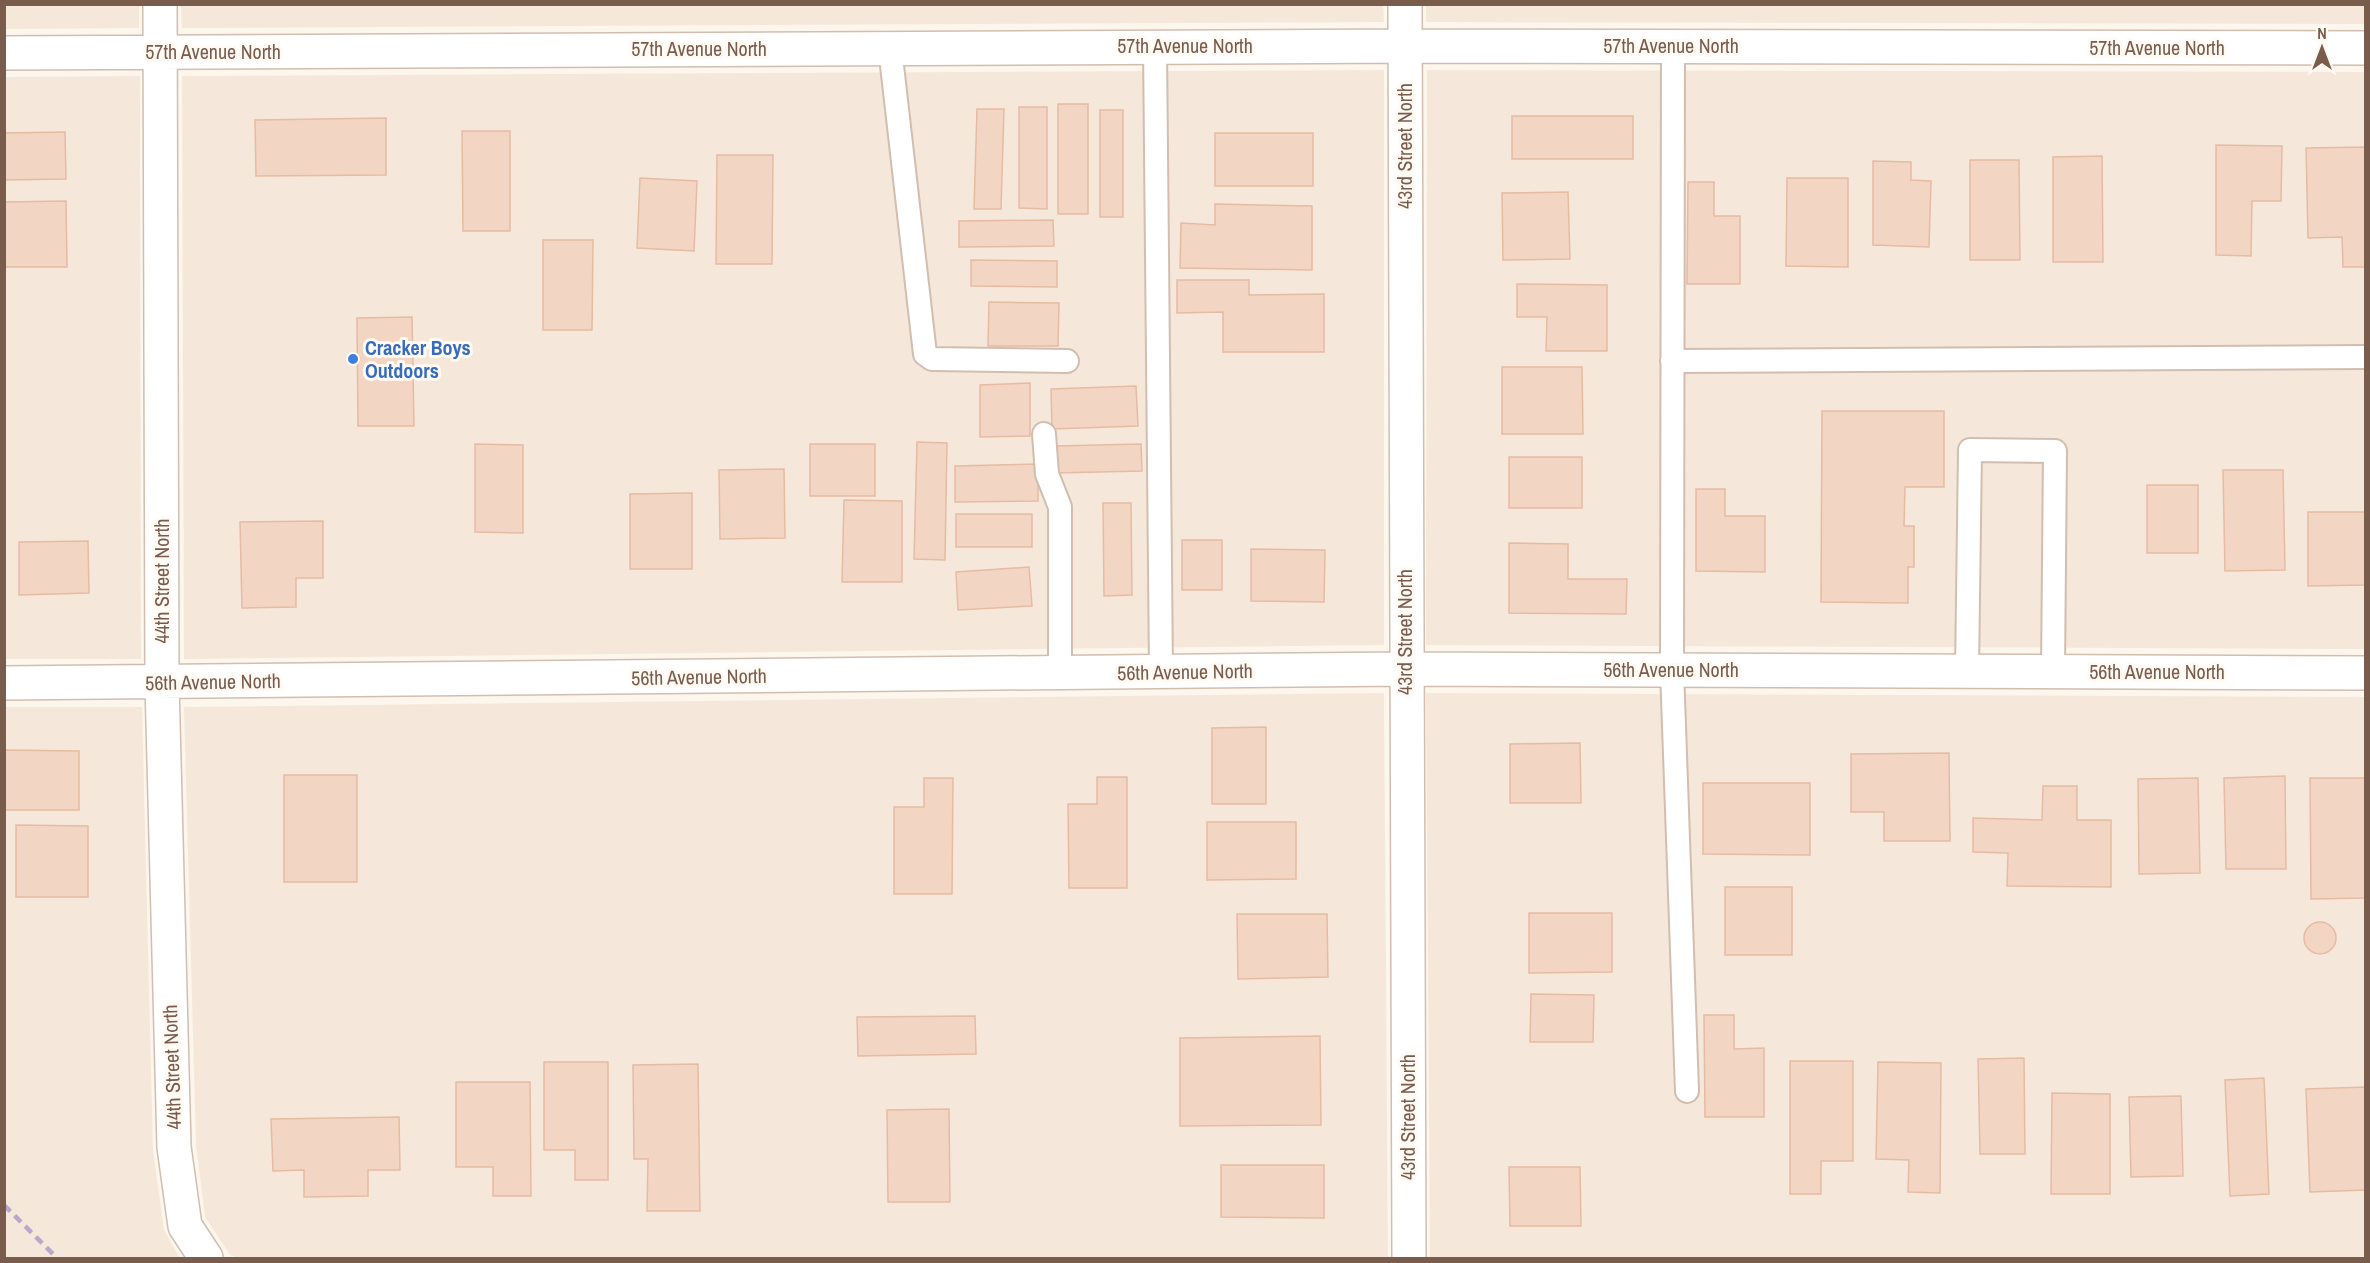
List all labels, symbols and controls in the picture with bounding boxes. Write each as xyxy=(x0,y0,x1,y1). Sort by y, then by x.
north arrow xyxy=(2292,18,2352,78)
text: N xyxy=(2317,22,2327,44)
street label: 57th Avenue North xyxy=(1117,32,1253,59)
street label: 57th Avenue North xyxy=(1603,32,1739,59)
street label: 57th Avenue North xyxy=(2089,34,2225,61)
street label: 57th Avenue North xyxy=(631,35,767,62)
street label: 57th Avenue North xyxy=(145,38,281,65)
street label: 43rd Street North xyxy=(1391,83,1418,209)
place label: Cracker Boys Outdoors xyxy=(365,334,471,384)
marker: Cracker Boys Outdoors xyxy=(346,352,360,366)
street label: 44th Street North xyxy=(148,519,175,643)
street label: 43rd Street North xyxy=(1391,569,1418,695)
street label: 56th Avenue North xyxy=(1603,656,1739,683)
street label: 56th Avenue North xyxy=(1117,657,1253,686)
street label: 56th Avenue North xyxy=(2089,658,2225,685)
street label: 56th Avenue North xyxy=(631,662,767,691)
street label: 56th Avenue North xyxy=(145,667,281,696)
street label: 44th Street North xyxy=(156,1004,187,1130)
street label: 43rd Street North xyxy=(1394,1054,1421,1180)

